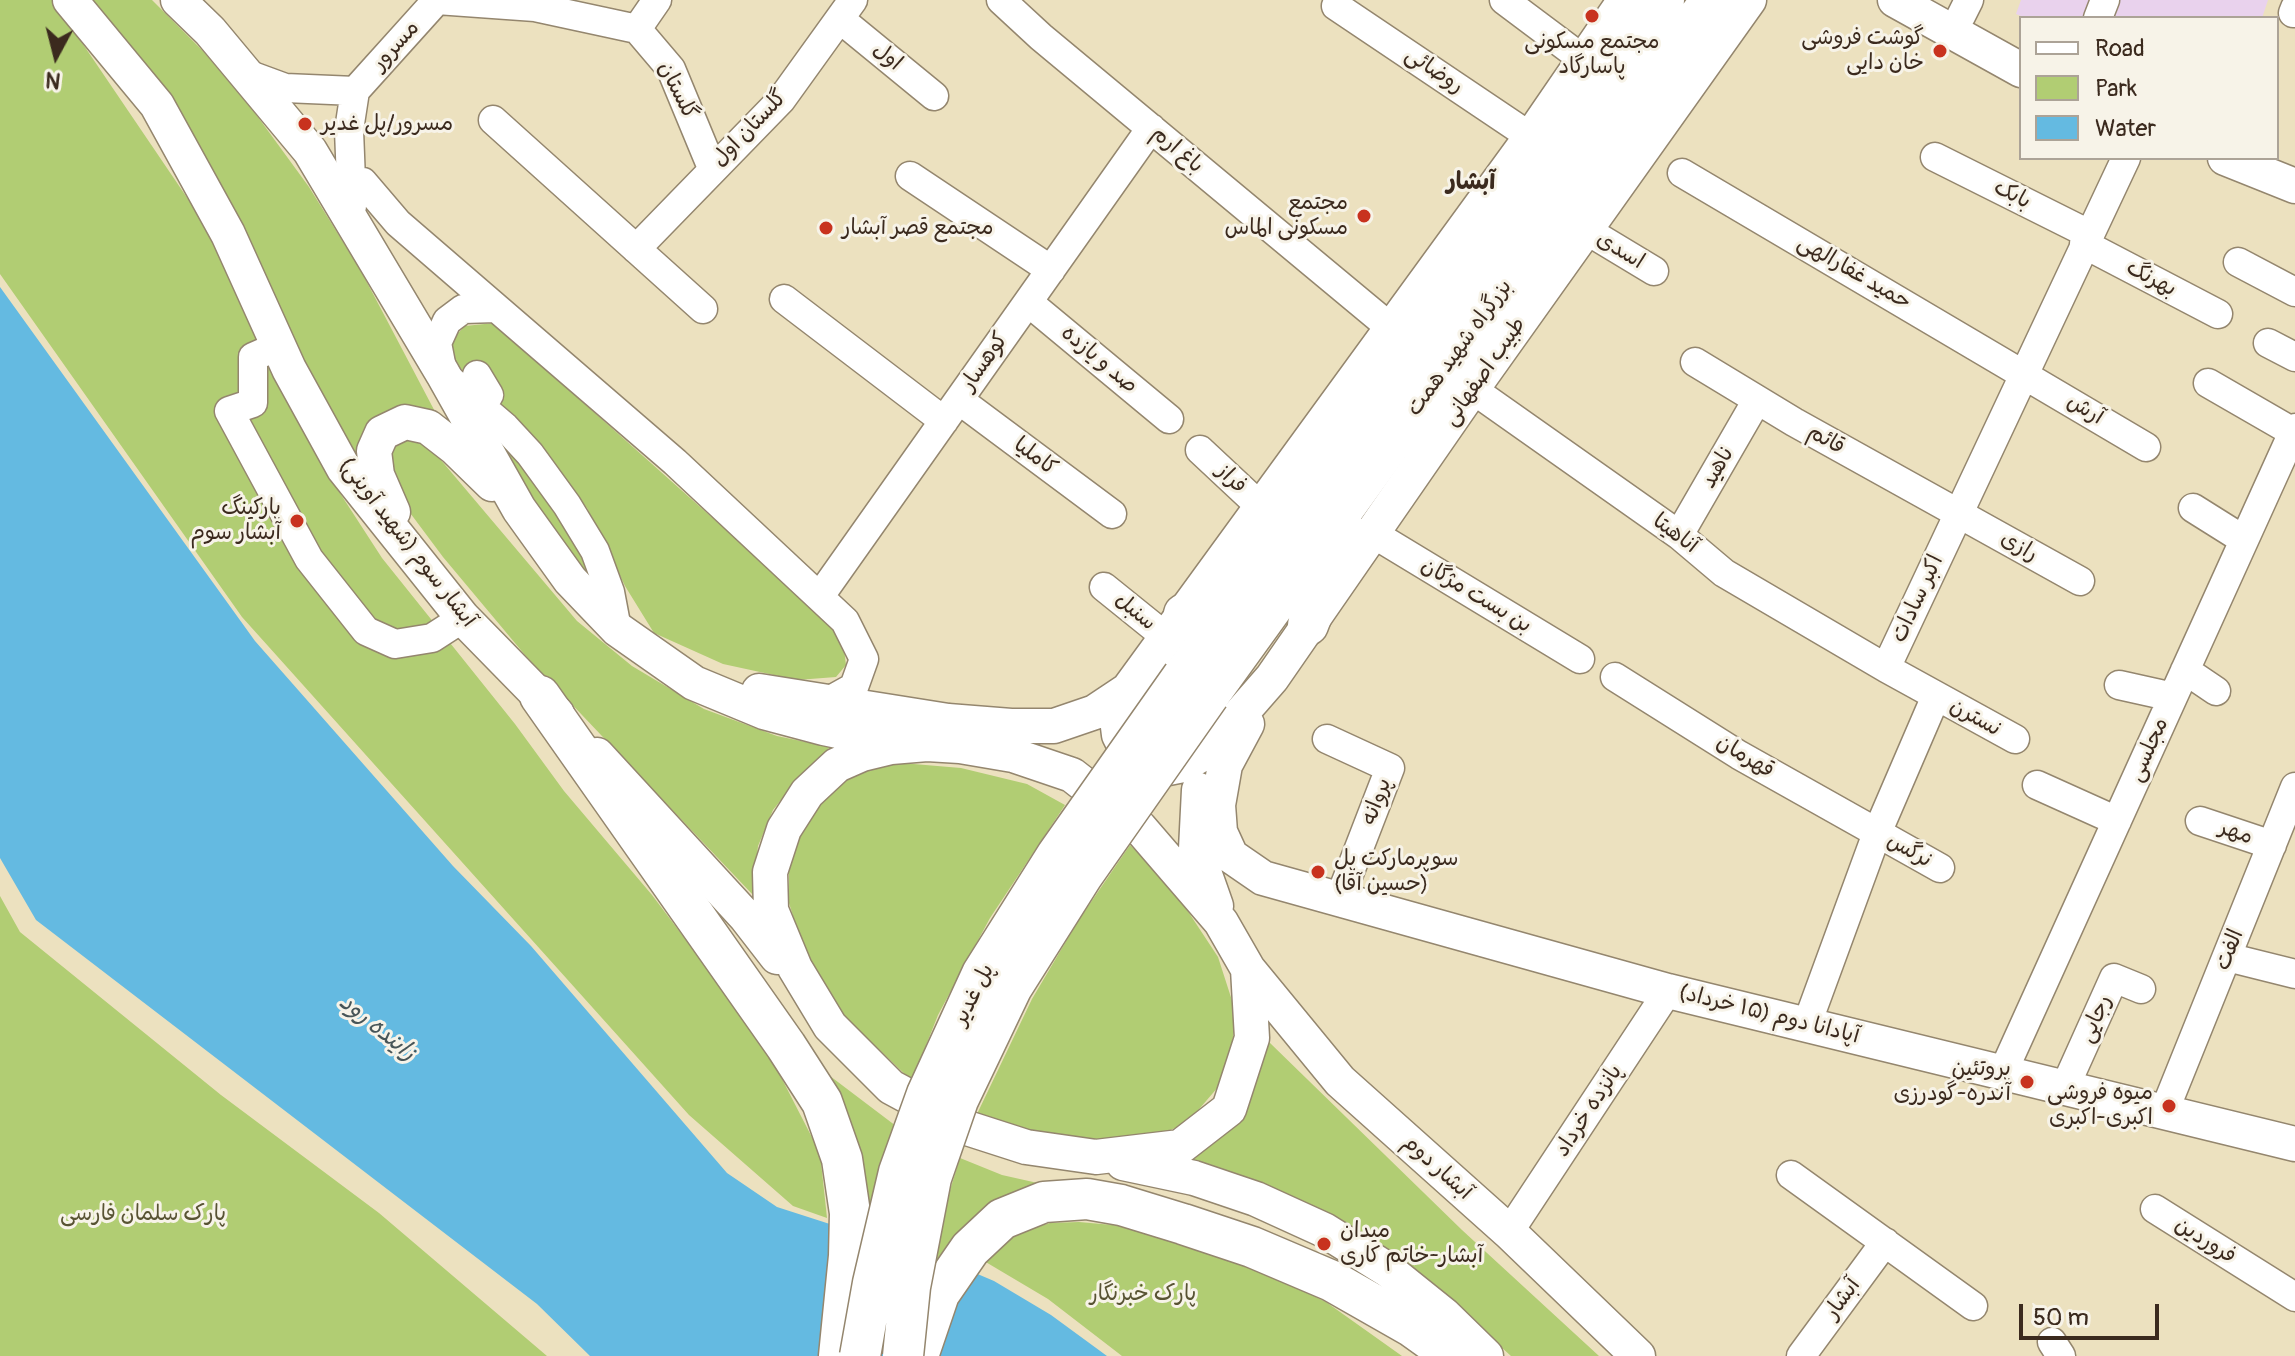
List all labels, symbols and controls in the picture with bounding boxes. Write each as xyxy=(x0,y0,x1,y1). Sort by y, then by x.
marker: مجتمع مسکونی پاسارگاد xyxy=(1583,7,1601,25)
street label: مسرور xyxy=(367,15,425,77)
north arrow xyxy=(16,16,96,96)
legend xyxy=(2019,16,2279,160)
place label: گوشت فروشی خان دایی xyxy=(1801,25,1924,76)
place label: مجتمع مسکونی پاسارگاد xyxy=(1524,29,1660,80)
text: Road xyxy=(2095,34,2145,63)
street label: اول xyxy=(867,37,907,77)
street label: روضائی xyxy=(1400,42,1468,100)
marker: گوشت فروشی خان دایی xyxy=(1931,42,1949,60)
street label: گلستان xyxy=(651,58,703,124)
text: N xyxy=(44,65,62,95)
text: Park xyxy=(2095,74,2137,103)
street label: گلستان اول xyxy=(707,85,793,173)
place label: مسرور/پل غدیر xyxy=(321,111,453,137)
text: Water xyxy=(2095,114,2156,143)
marker: مسرور/پل غدیر xyxy=(296,115,314,133)
street label: باغ ارم xyxy=(1145,121,1209,179)
district label: آبشار xyxy=(1447,169,1495,197)
street label: بابک xyxy=(1989,175,2035,215)
place label: مجتمع مسکونی الماس xyxy=(1225,190,1348,242)
marker: مجتمع مسکونی الماس xyxy=(1355,207,1373,225)
place label: مجتمع قصر آبشار xyxy=(842,215,994,241)
marker: مجتمع قصر آبشار xyxy=(817,219,835,237)
street label: اسدی xyxy=(1591,226,1649,276)
street label: حمید غفارالهی xyxy=(1792,230,1916,316)
street label: بهرنگ xyxy=(2121,255,2181,303)
street label: بزرگراه شهید همت xyxy=(1402,275,1518,421)
street label: طبیب اصفهانی xyxy=(1438,313,1532,431)
street label: صد و یازده xyxy=(1055,320,1143,400)
street label: کوهسار xyxy=(955,328,1015,396)
street label: آرش xyxy=(2062,389,2108,431)
street label: قائم xyxy=(1803,419,1849,461)
street label: کاملیا xyxy=(1008,432,1062,482)
street label: ناهید xyxy=(1696,443,1740,493)
street label: آبشار سوم (شهید آوینی) xyxy=(333,453,481,633)
street label: فراز xyxy=(1210,458,1252,500)
place label: پارکینگ آبشار سوم xyxy=(190,495,281,546)
street label: آناهیتا xyxy=(1647,508,1703,560)
marker: پارکینگ آبشار سوم xyxy=(288,512,306,530)
street label: رازی xyxy=(1996,526,2042,568)
street label: اکبر سادات xyxy=(1886,551,1950,647)
street label: بن بست مژگان xyxy=(1416,553,1536,639)
street label: سنبل xyxy=(1109,587,1161,637)
street label: نسترن xyxy=(1945,693,2005,743)
street label: مجلسی xyxy=(2123,714,2175,786)
street label: قهرمان xyxy=(1711,730,1779,784)
street label: پروانه xyxy=(1356,774,1398,830)
street label: مهر xyxy=(2216,815,2256,851)
street label: نرگس xyxy=(1882,828,1936,874)
place label: سوپرمارکت پل (حسین آقا) xyxy=(1334,846,1459,898)
marker: سوپرمارکت پل (حسین آقا) xyxy=(1309,863,1327,881)
street label: الفت xyxy=(2210,926,2250,974)
street label: پل غدیر xyxy=(947,960,1001,1030)
street label: آپادانا دوم (۱۵ خرداد) xyxy=(1676,980,1862,1050)
water label: زاینده رود xyxy=(333,988,421,1068)
street label: رجایی xyxy=(2074,991,2118,1047)
place label: پروتئین آندره-گودرزی xyxy=(1893,1056,2011,1108)
street label: پانزده خرداد xyxy=(1549,1060,1629,1162)
marker: پروتئین آندره-گودرزی xyxy=(2018,1073,2036,1091)
place label: میوه فروشی اکبری-اکبری xyxy=(2047,1080,2153,1132)
marker: میوه فروشی اکبری-اکبری xyxy=(2160,1097,2178,1115)
street label: آبشار دوم xyxy=(1397,1130,1477,1206)
park label: پارک سلمان فارسی xyxy=(60,1201,226,1227)
street label: فروردین xyxy=(2169,1212,2241,1270)
place label: میدان آبشار-خاتم کاری xyxy=(1340,1218,1483,1270)
marker: میدان آبشار-خاتم کاری xyxy=(1315,1235,1333,1253)
street label: آبشار xyxy=(1819,1273,1867,1325)
park label: پارک خبرنگار xyxy=(1090,1281,1196,1307)
scale bar xyxy=(2023,1288,2163,1338)
text: 50 m xyxy=(2033,1303,2089,1332)

